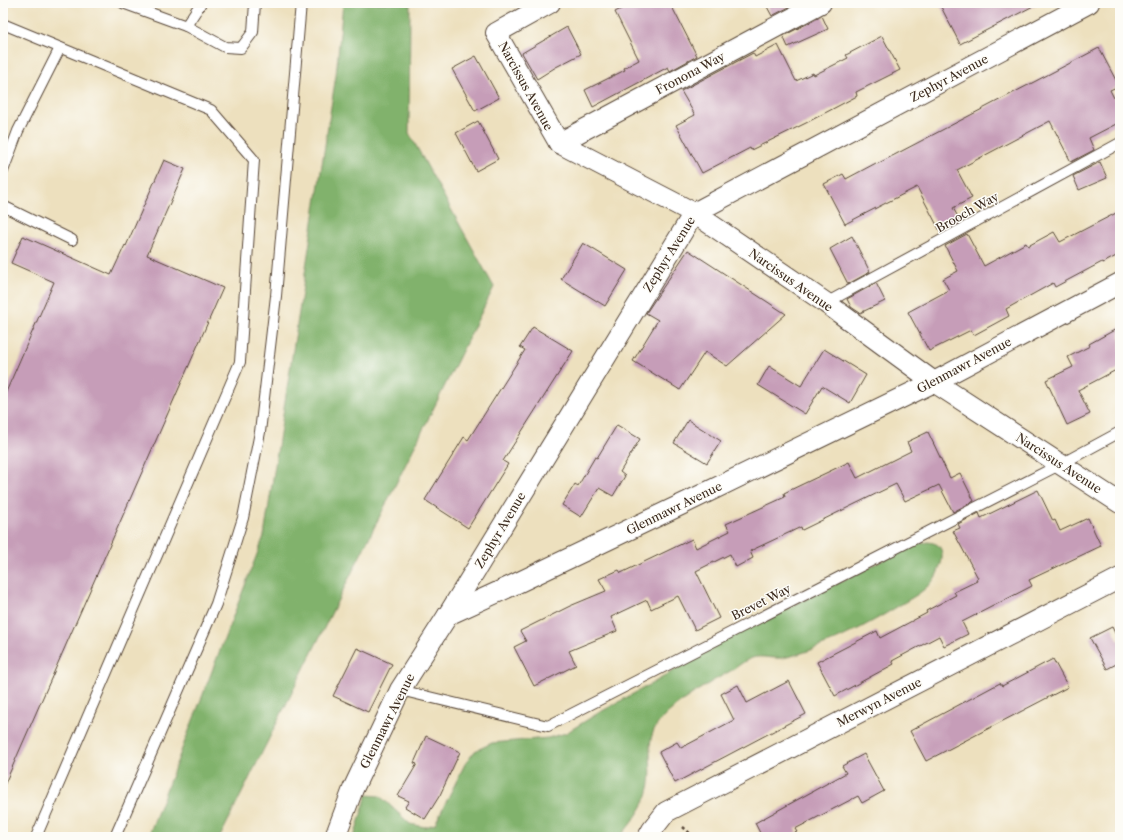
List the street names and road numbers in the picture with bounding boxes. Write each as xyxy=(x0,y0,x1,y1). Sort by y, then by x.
street label: Narcissus Avenue xyxy=(495,39,557,133)
street label: Fronona Way xyxy=(653,48,727,97)
street label: Zephyr Avenue xyxy=(907,51,991,105)
street label: Brooch Way xyxy=(933,188,1001,235)
street label: Zephyr Avenue xyxy=(640,213,698,295)
street label: Narcissus Avenue xyxy=(746,245,836,315)
street label: Glenmawr Avenue xyxy=(914,334,1014,396)
street label: Narcissus Avenue xyxy=(1013,430,1105,496)
street label: Glenmawr Avenue xyxy=(624,478,725,538)
street label: Zephyr Avenue xyxy=(471,489,529,571)
street label: Brevet Way xyxy=(729,581,793,623)
street label: Glenmawr Avenue xyxy=(357,671,418,771)
street label: Merwyn Avenue xyxy=(834,674,924,730)

